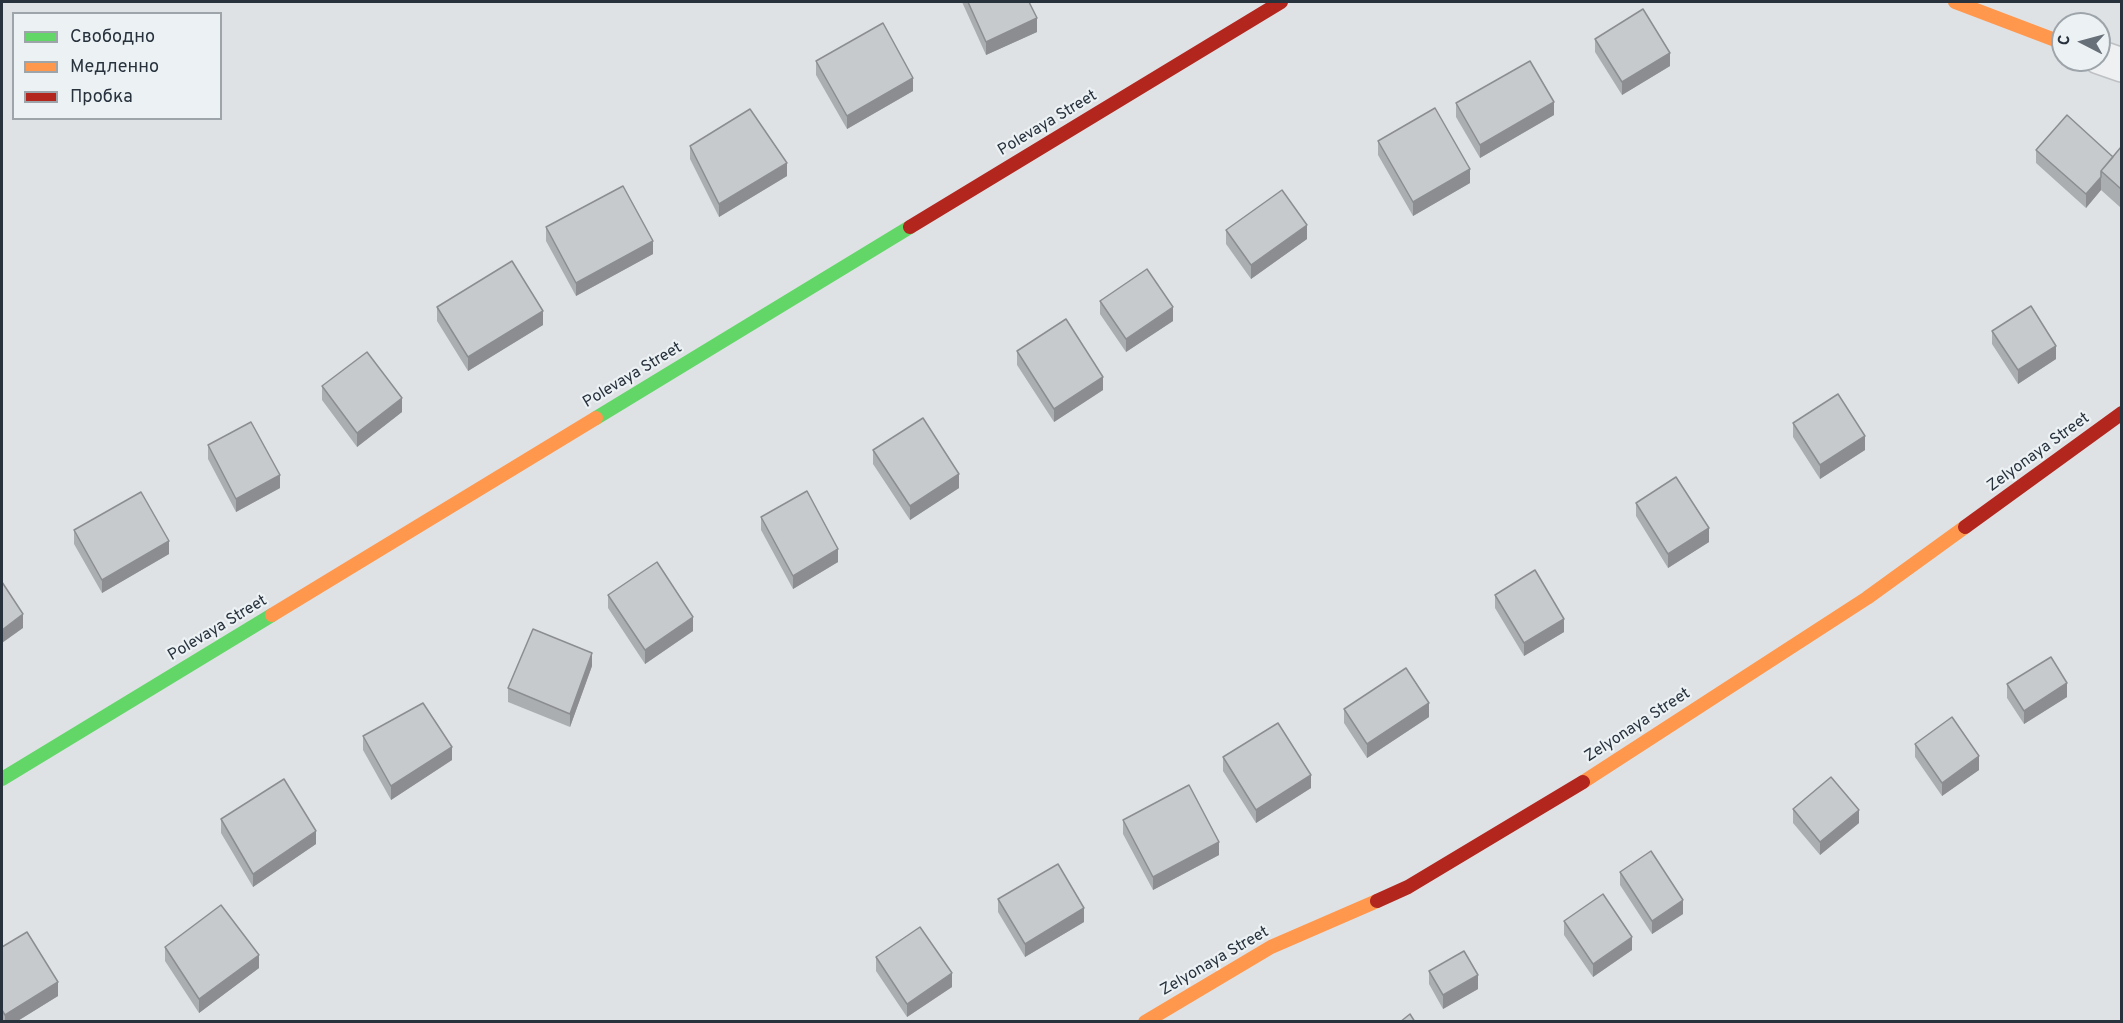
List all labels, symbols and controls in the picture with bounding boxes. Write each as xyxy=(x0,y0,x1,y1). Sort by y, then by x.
legend xyxy=(12,12,222,120)
north arrow xyxy=(2051,12,2111,72)
text: Свободно xyxy=(70,26,155,49)
text: С xyxy=(2055,34,2076,46)
text: Медленно xyxy=(70,56,159,79)
text: Пробка xyxy=(70,86,133,109)
street label: Polevaya Street xyxy=(995,87,1101,161)
street label: Polevaya Street xyxy=(580,339,686,413)
street label: Zelyonaya Street xyxy=(1984,409,2094,497)
street label: Polevaya Street xyxy=(165,592,271,666)
street label: Zelyonaya Street xyxy=(1582,685,1694,767)
street label: Zelyonaya Street xyxy=(1157,923,1273,1001)

